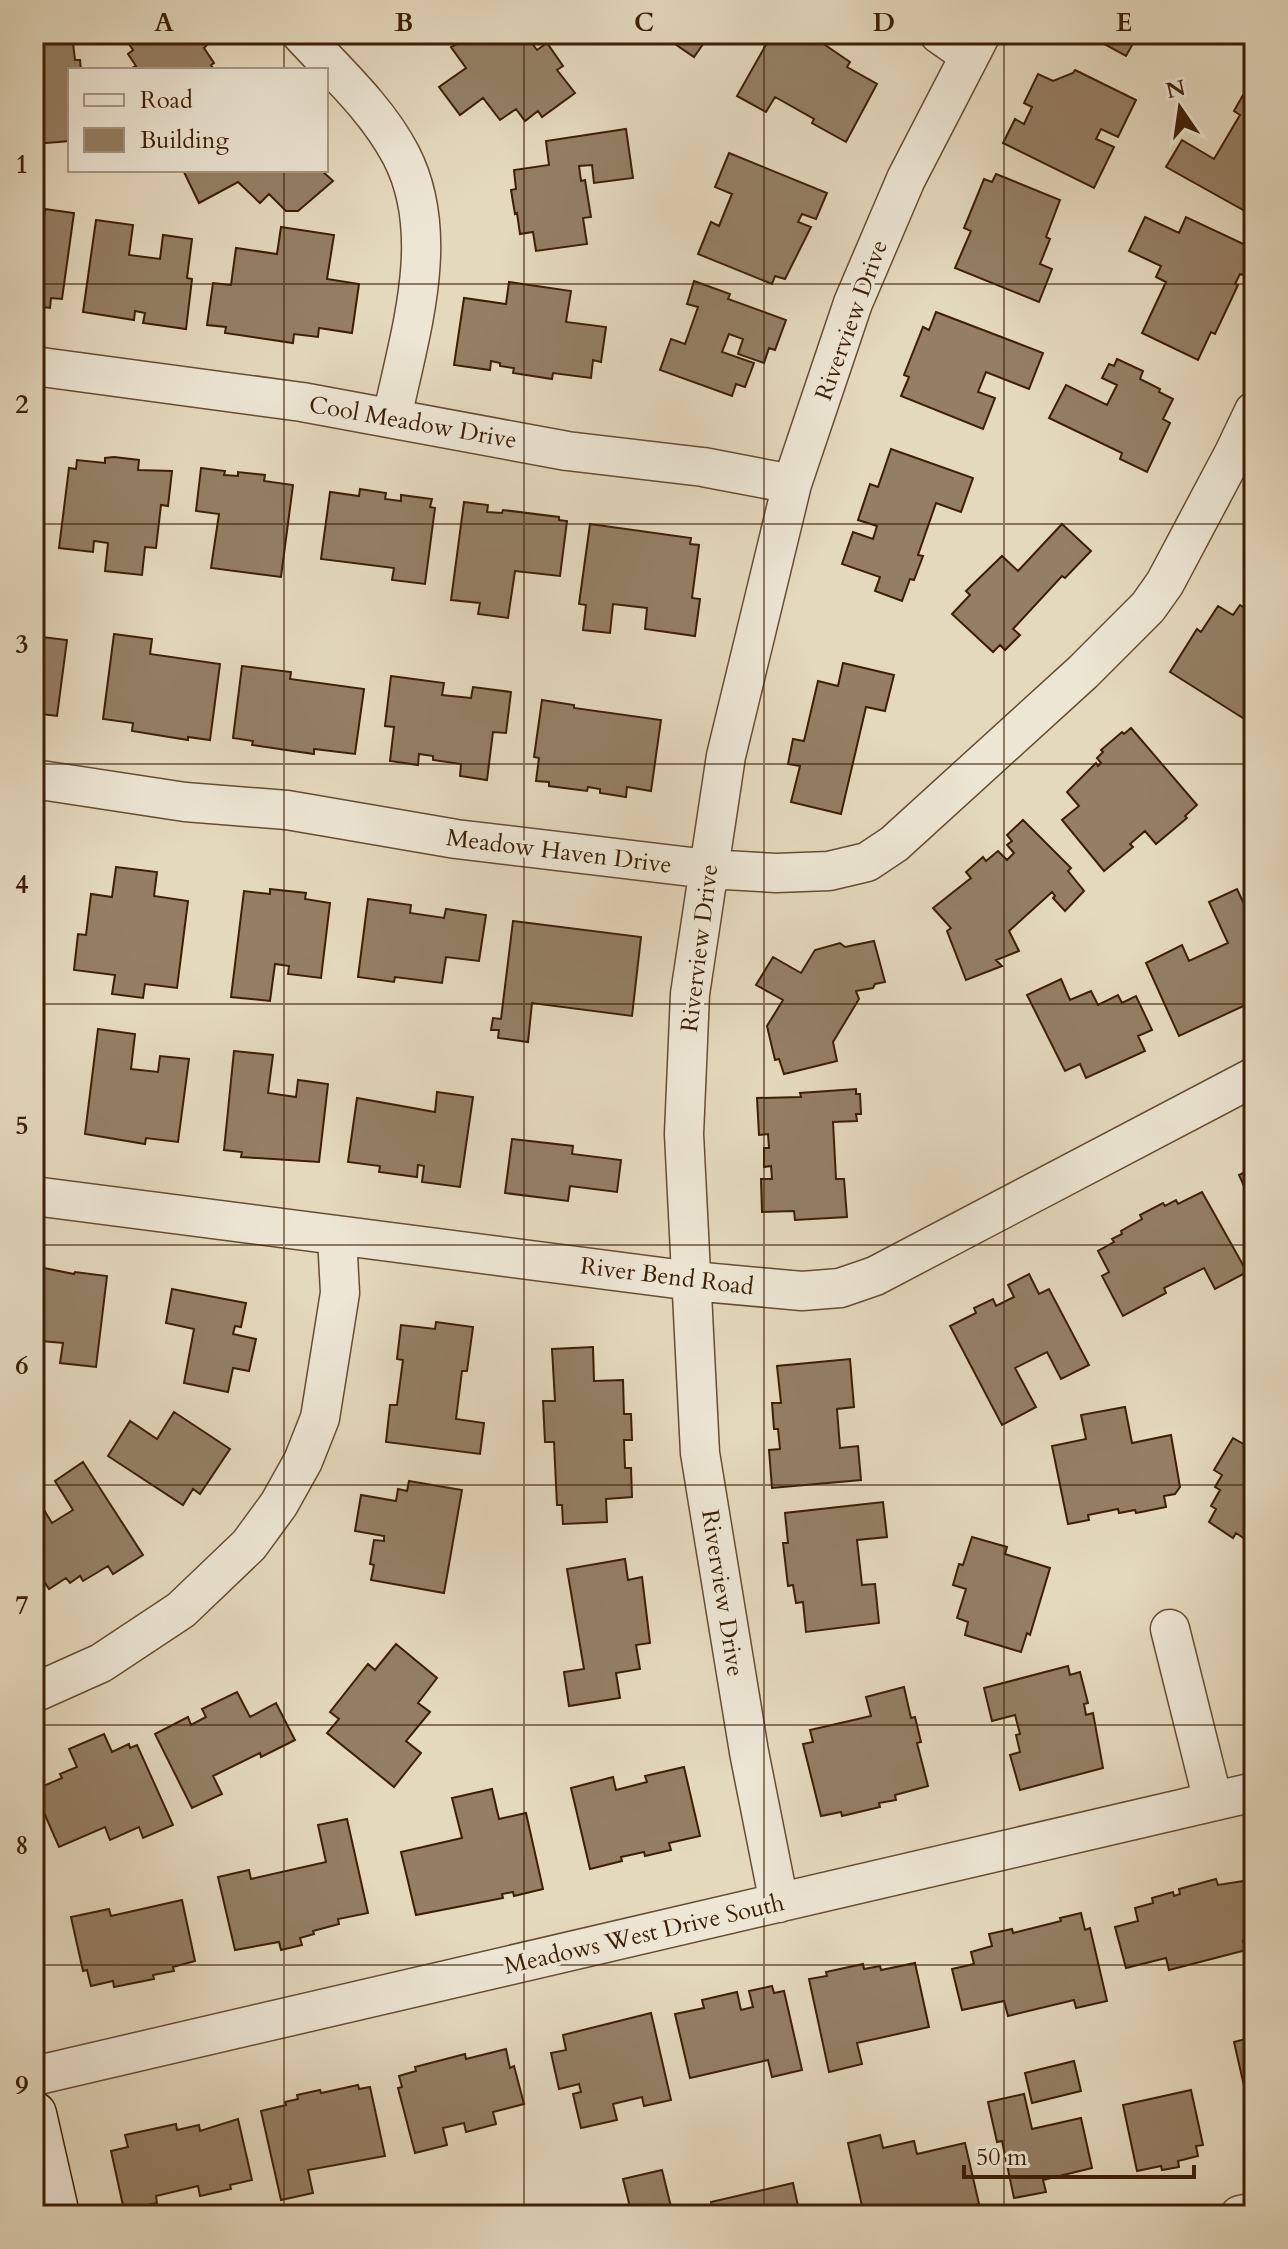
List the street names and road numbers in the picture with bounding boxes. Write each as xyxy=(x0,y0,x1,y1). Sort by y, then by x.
street label: Riverview Drive xyxy=(807,235,896,405)
street label: Cool Meadow Drive xyxy=(307,388,519,457)
street label: Meadow Haven Drive xyxy=(444,821,674,882)
street label: Riverview Drive xyxy=(673,862,726,1034)
street label: River Bend Road xyxy=(578,1249,756,1304)
street label: Riverview Drive xyxy=(693,1507,752,1679)
street label: Meadows West Drive South xyxy=(501,1886,787,1983)

